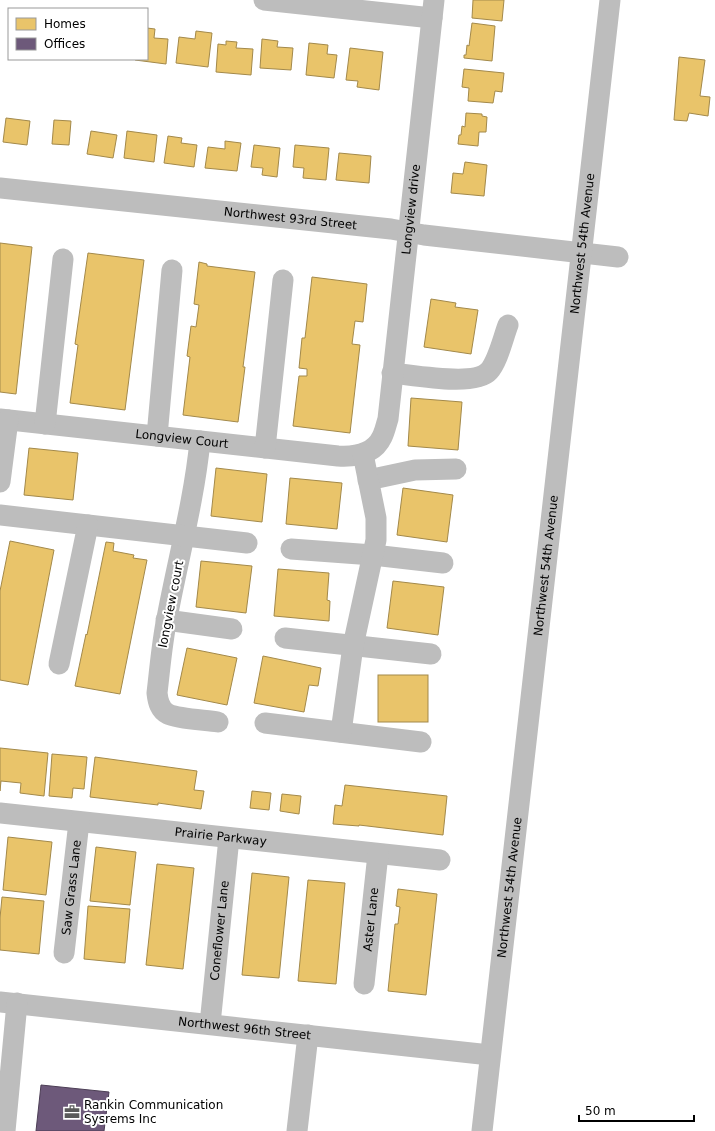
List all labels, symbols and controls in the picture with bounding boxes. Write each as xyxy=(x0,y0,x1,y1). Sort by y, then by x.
legend xyxy=(8,8,148,60)
text: Homes xyxy=(44,17,86,31)
text: Offices xyxy=(44,37,85,51)
street label: Longview drive xyxy=(399,163,423,255)
street label: Northwest 54th Avenue xyxy=(568,172,597,315)
street label: Northwest 93rd Street xyxy=(223,205,358,232)
street label: Longview Court xyxy=(135,427,229,451)
street label: Northwest 54th Avenue xyxy=(531,494,561,637)
street label: longview court xyxy=(156,559,186,649)
street label: Northwest 54th Avenue xyxy=(495,816,524,959)
street label: Prairie Parkway xyxy=(174,825,267,848)
street label: Saw Grass Lane xyxy=(59,839,84,936)
street label: Coneflower Lane xyxy=(207,880,232,981)
street label: Aster Lane xyxy=(361,887,381,952)
street label: Northwest 96th Street xyxy=(177,1014,312,1043)
scale bar xyxy=(579,1097,694,1123)
place label: Rankin Communication Sysrems Inc xyxy=(84,1098,223,1126)
office icon: Rankin Communication Sysrems Inc xyxy=(63,1103,81,1121)
text: 50 m xyxy=(585,1104,616,1118)

